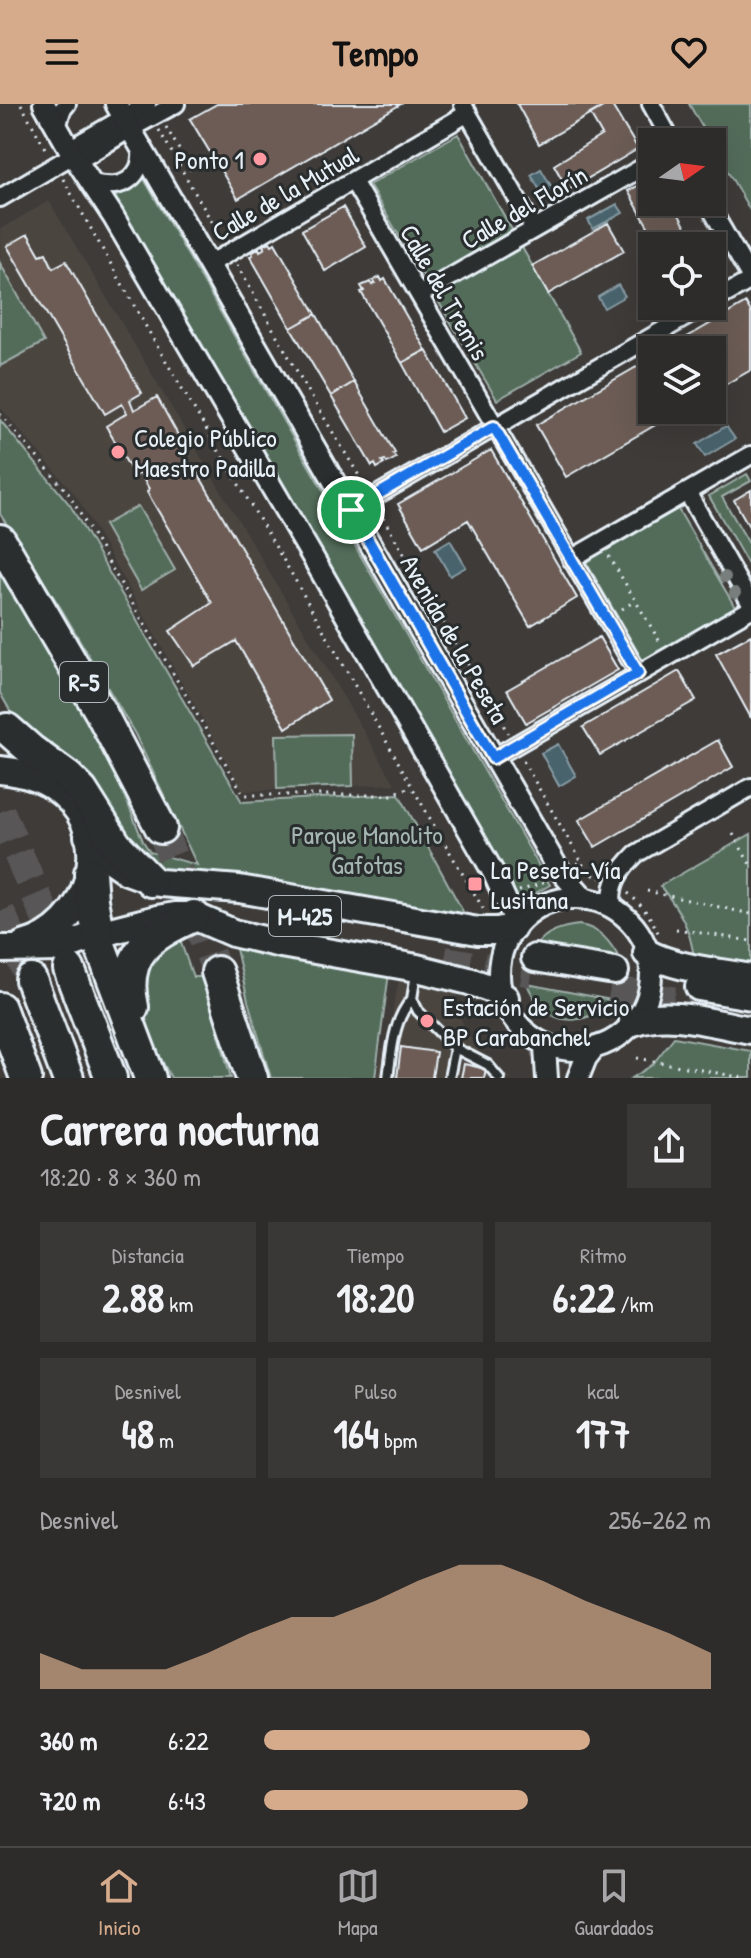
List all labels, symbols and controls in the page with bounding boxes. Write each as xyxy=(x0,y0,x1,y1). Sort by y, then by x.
text: Tempo xyxy=(333,28,418,77)
icon: menu xyxy=(40,30,84,74)
icon: heart xyxy=(667,30,711,74)
north arrow xyxy=(638,128,726,216)
map controls xyxy=(638,128,726,424)
street label: Calle de la Mutual xyxy=(205,137,365,249)
place label: Ponto 1 xyxy=(174,142,244,177)
marker: Ponto 1 xyxy=(251,150,269,168)
street label: Calle del Florín xyxy=(455,157,593,257)
street label: Calle del Tremis xyxy=(392,218,498,366)
button: locate xyxy=(638,232,726,320)
button: layers xyxy=(638,336,726,424)
place label: Colegio Público Maestro Padilla xyxy=(134,420,277,485)
marker: Colegio Público Maestro Padilla xyxy=(109,443,127,461)
pin xyxy=(317,476,385,544)
icon: arrive xyxy=(329,488,373,532)
street label: Avenida de la Peseta xyxy=(393,548,517,730)
road number: R-5 xyxy=(60,662,108,702)
park label: Parque Manolito Gafotas xyxy=(291,817,443,882)
place label: La Peseta-Vía Lusitana xyxy=(491,852,620,917)
marker: La Peseta-Vía Lusitana xyxy=(466,875,484,893)
road number: M-425 xyxy=(269,896,341,936)
place label: Estación de Servicio BP Carabanchel xyxy=(443,989,629,1054)
marker: Estación de Servicio BP Carabanchel xyxy=(418,1012,436,1030)
text: Carrera nocturna xyxy=(40,1099,319,1159)
button: share xyxy=(627,1104,711,1188)
text: 18:20 · 8 × 360 m xyxy=(40,1159,201,1194)
text: Distancia xyxy=(112,1240,184,1270)
text: Tiempo xyxy=(347,1240,404,1270)
text: Ritmo xyxy=(580,1240,626,1270)
text: 2.88 xyxy=(102,1270,164,1324)
text: 18:20 xyxy=(337,1270,414,1324)
text: 6:22 xyxy=(553,1270,615,1324)
text: km xyxy=(164,1289,193,1319)
text: /km xyxy=(615,1289,654,1319)
text: Desnivel xyxy=(115,1376,181,1406)
text: Pulso xyxy=(354,1376,397,1406)
text: kcal xyxy=(587,1376,619,1406)
text: 48 xyxy=(122,1406,154,1460)
text: 164 xyxy=(333,1406,379,1460)
text: 177 xyxy=(576,1406,630,1460)
text: m xyxy=(154,1425,174,1455)
text: bpm xyxy=(379,1425,417,1455)
text: Desnivel xyxy=(40,1502,118,1537)
text: 256–262 m xyxy=(608,1502,711,1537)
text: 360 m xyxy=(40,1723,97,1758)
text: 6:22 xyxy=(168,1723,209,1758)
text: 720 m xyxy=(40,1783,100,1818)
text: 6:43 xyxy=(168,1783,206,1818)
tab: Inicio xyxy=(97,1864,141,1942)
tab: Mapa xyxy=(336,1864,380,1942)
tab: Guardados xyxy=(574,1864,654,1942)

